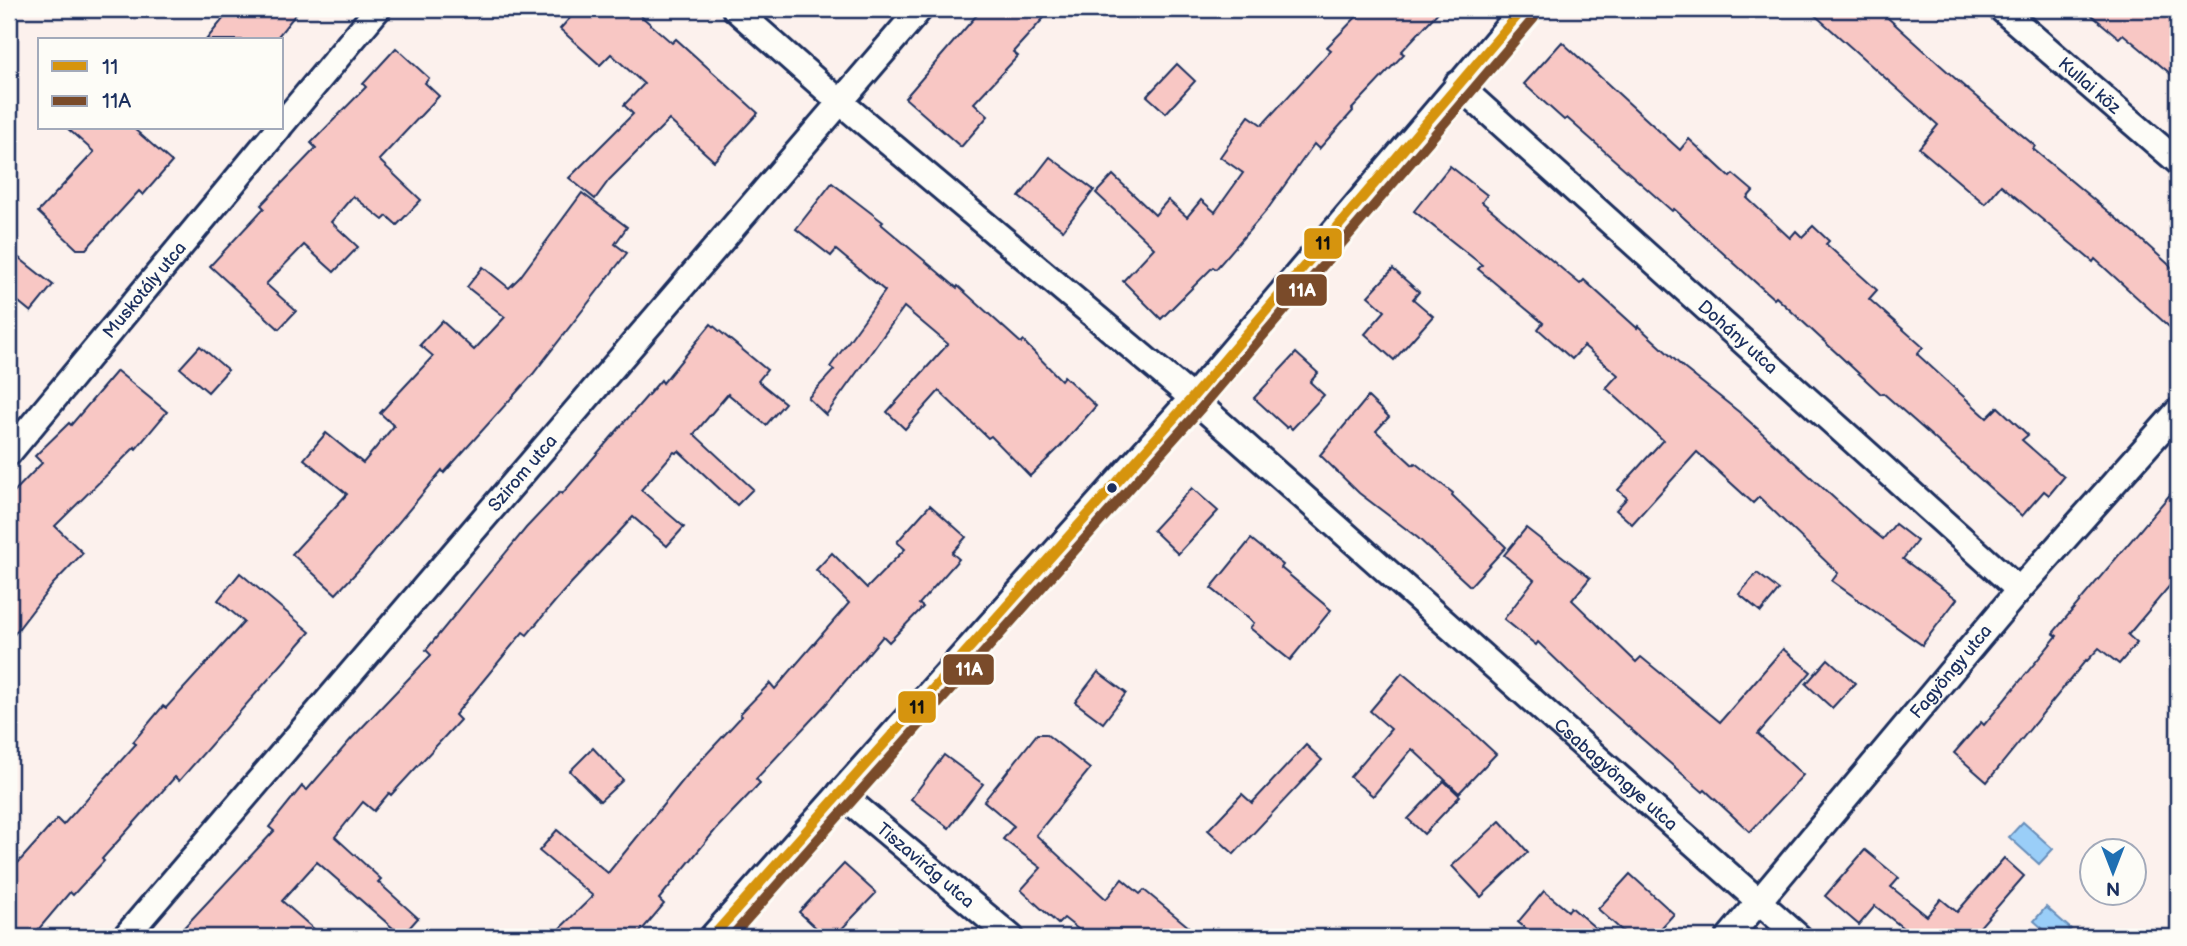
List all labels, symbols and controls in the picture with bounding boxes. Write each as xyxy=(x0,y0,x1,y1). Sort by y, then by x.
legend xyxy=(38,38,284,130)
street label: Kullai köz xyxy=(2054,53,2125,118)
text: 11 xyxy=(102,55,118,80)
text: 11A xyxy=(102,89,131,114)
line badge: 11 xyxy=(1303,227,1343,260)
text: 11 xyxy=(1315,233,1331,256)
street label: Muskotály utca xyxy=(98,237,191,342)
line badge: 11A xyxy=(1275,273,1328,307)
text: 11A xyxy=(1288,280,1316,303)
street label: Dohány utca xyxy=(1694,296,1782,378)
street label: Szirom utca xyxy=(484,430,561,516)
unlabelled marker xyxy=(1105,481,1119,495)
street label: Fagyöngy utca xyxy=(1906,620,1996,723)
line badge: 11A xyxy=(942,653,995,686)
text: 11A xyxy=(955,659,983,682)
line badge: 11 xyxy=(897,690,937,724)
text: 11 xyxy=(909,697,925,720)
street label: Csabagyöngye utca xyxy=(1550,714,1682,835)
street label: Tiszavirág utca xyxy=(873,818,979,912)
north arrow xyxy=(2078,838,2148,908)
text: N xyxy=(2106,876,2120,899)

